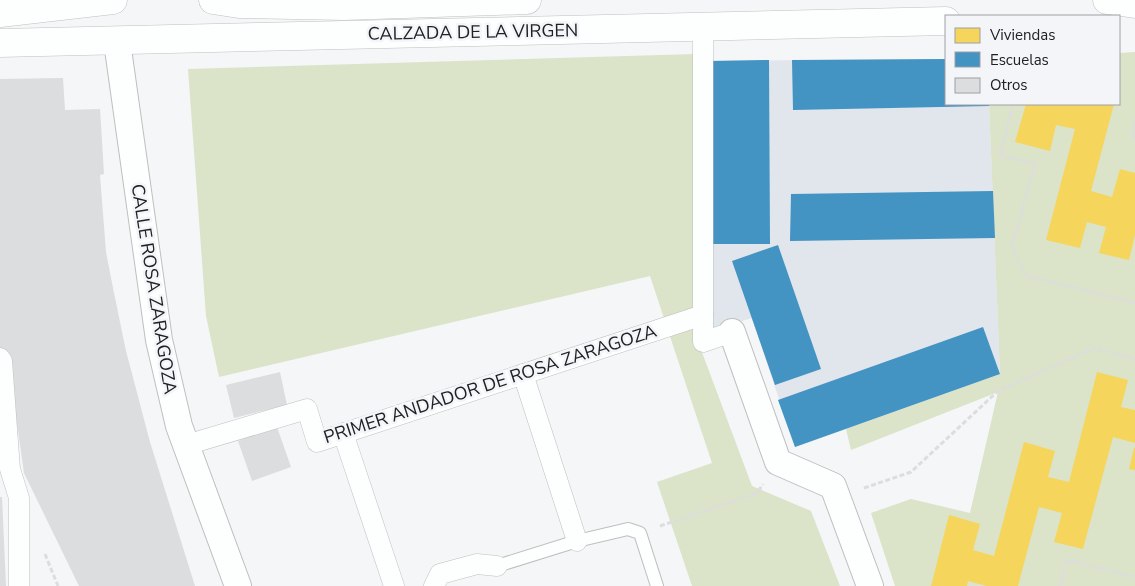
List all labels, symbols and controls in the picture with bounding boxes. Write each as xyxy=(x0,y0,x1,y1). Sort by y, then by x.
legend xyxy=(945,15,1120,105)
street label: CALZADA DE LA VIRGEN xyxy=(368,18,578,46)
text: Viviendas xyxy=(989,25,1055,45)
text: Escuelas xyxy=(990,50,1049,70)
text: Otros xyxy=(990,75,1028,95)
street label: CALLE ROSA ZARAGOZA xyxy=(126,182,182,396)
street label: PRIMER ANDADOR DE ROSA ZARAGOZA xyxy=(321,319,659,449)

